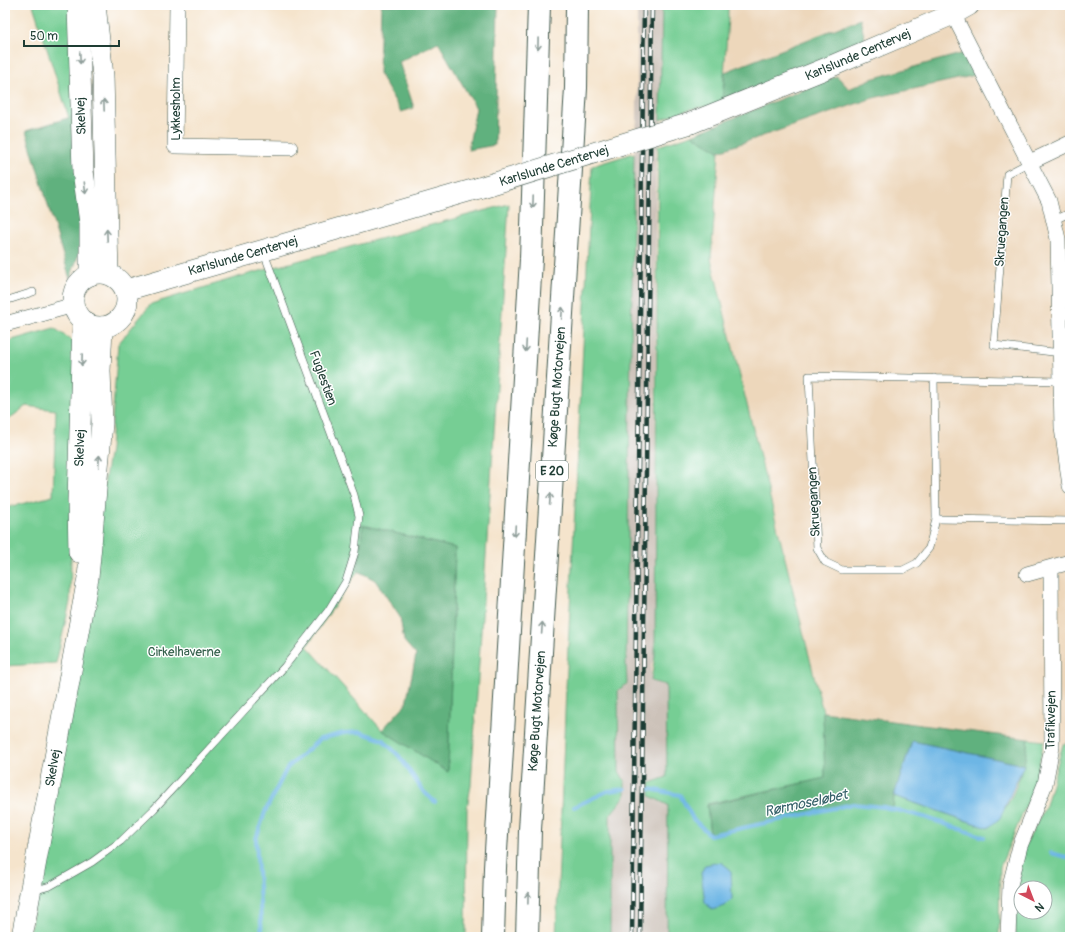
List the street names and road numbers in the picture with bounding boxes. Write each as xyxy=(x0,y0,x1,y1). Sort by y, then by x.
street label: Karlslunde Centervej xyxy=(803,26,913,84)
street label: Lykkesholm xyxy=(168,77,184,141)
street label: Skelvej xyxy=(72,97,90,135)
street label: Karlslunde Centervej xyxy=(498,142,610,190)
street label: Skruegangen xyxy=(992,196,1012,268)
street label: Karlslunde Centervej xyxy=(186,233,300,279)
street label: Køge Bugt Motorvejen xyxy=(545,326,569,448)
street label: Fuglestien xyxy=(306,348,340,408)
street label: Skelvej xyxy=(71,429,89,467)
road number: E 20 xyxy=(536,461,568,481)
street label: Skruegangen xyxy=(804,467,824,537)
street label: Køge Bugt Motorvejen xyxy=(525,650,549,772)
street label: Trafikvejen xyxy=(1042,690,1060,750)
street label: Skelvej xyxy=(42,748,64,788)

